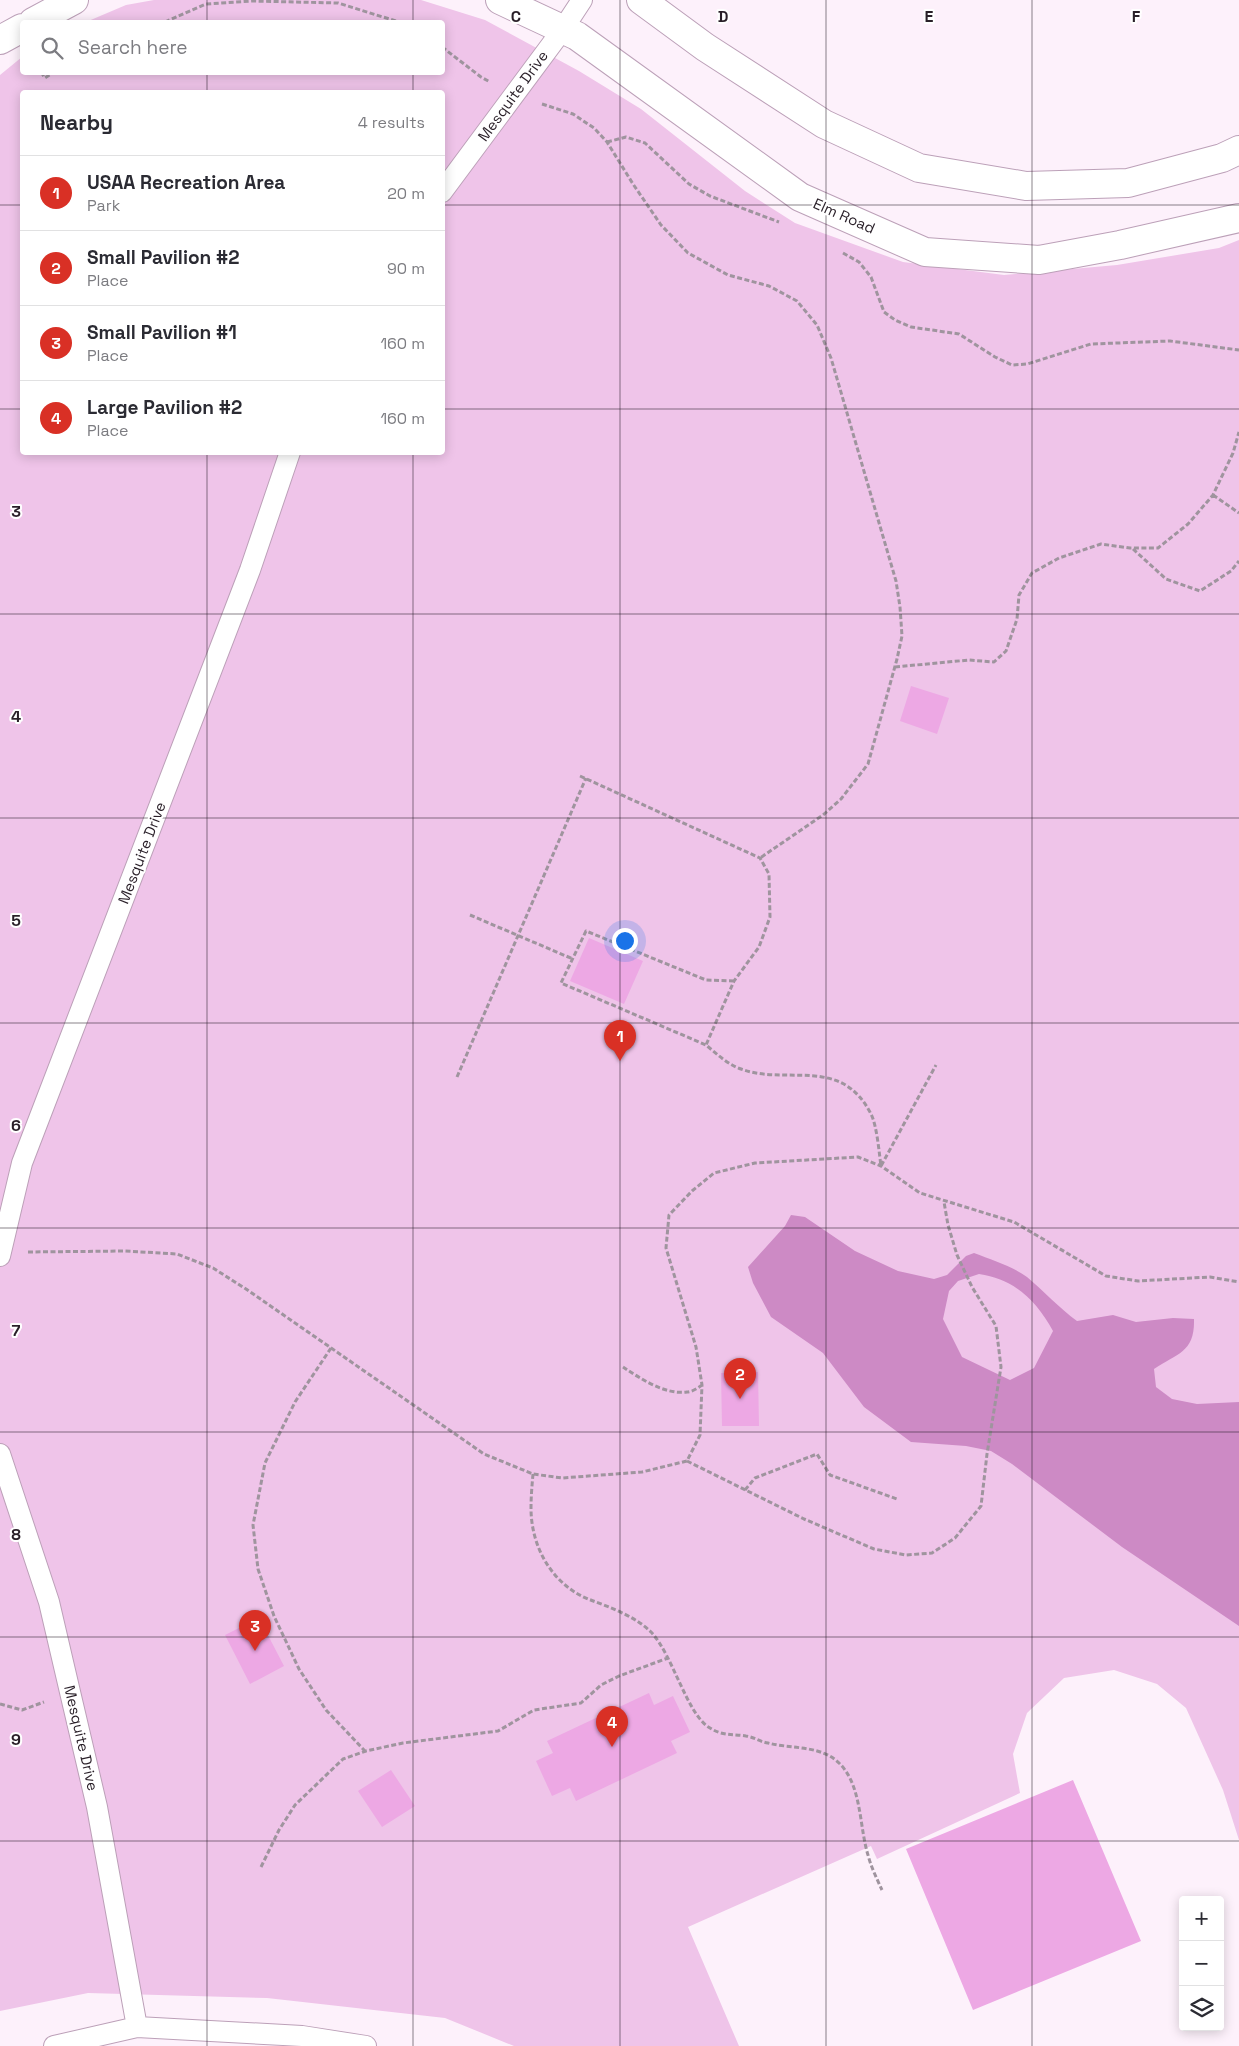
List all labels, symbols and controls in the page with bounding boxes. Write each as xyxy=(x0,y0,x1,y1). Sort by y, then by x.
text: C xyxy=(511,6,521,27)
text: D xyxy=(718,6,728,27)
text: E xyxy=(925,6,934,27)
text: F xyxy=(1132,6,1141,27)
search box xyxy=(20,20,445,75)
icon: search xyxy=(38,34,66,62)
text: Search here xyxy=(78,35,188,60)
street label: Mesquite Drive xyxy=(473,47,552,145)
text: Nearby xyxy=(40,109,113,136)
text: 4 results xyxy=(358,112,425,133)
text: USAA Recreation Area xyxy=(87,170,285,195)
text: 1 xyxy=(52,183,60,204)
text: 20 m xyxy=(387,183,425,204)
street label: Elm Road xyxy=(810,194,878,238)
text: Park xyxy=(87,195,120,216)
text: Small Pavilion #2 xyxy=(87,245,240,270)
text: 2 xyxy=(51,258,61,279)
text: 90 m xyxy=(387,258,425,279)
text: Place xyxy=(87,270,129,291)
text: Small Pavilion #1 xyxy=(87,320,237,345)
text: 3 xyxy=(51,333,61,354)
text: 160 m xyxy=(380,333,425,354)
text: Place xyxy=(87,345,129,366)
text: Large Pavilion #2 xyxy=(87,395,242,420)
text: 4 xyxy=(51,408,61,429)
text: 160 m xyxy=(380,408,425,429)
text: Place xyxy=(87,420,129,441)
text: 3 xyxy=(11,501,21,522)
text: 4 xyxy=(11,706,21,727)
street label: Mesquite Drive xyxy=(113,799,170,906)
text: 5 xyxy=(11,910,21,931)
your location xyxy=(612,928,638,954)
pin: 1 xyxy=(604,1020,636,1061)
text: 6 xyxy=(11,1115,21,1136)
text: 7 xyxy=(12,1320,21,1341)
pin: 2 xyxy=(724,1358,756,1399)
text: 8 xyxy=(11,1524,21,1545)
pin: 3 xyxy=(239,1610,271,1651)
street label: Mesquite Drive xyxy=(60,1683,103,1793)
pin: 4 xyxy=(596,1706,628,1747)
text: 9 xyxy=(11,1729,21,1750)
map controls xyxy=(1179,1896,1224,2031)
button: + xyxy=(1179,1896,1224,1941)
button: − xyxy=(1179,1941,1224,1986)
button: layers xyxy=(1179,1986,1224,2031)

